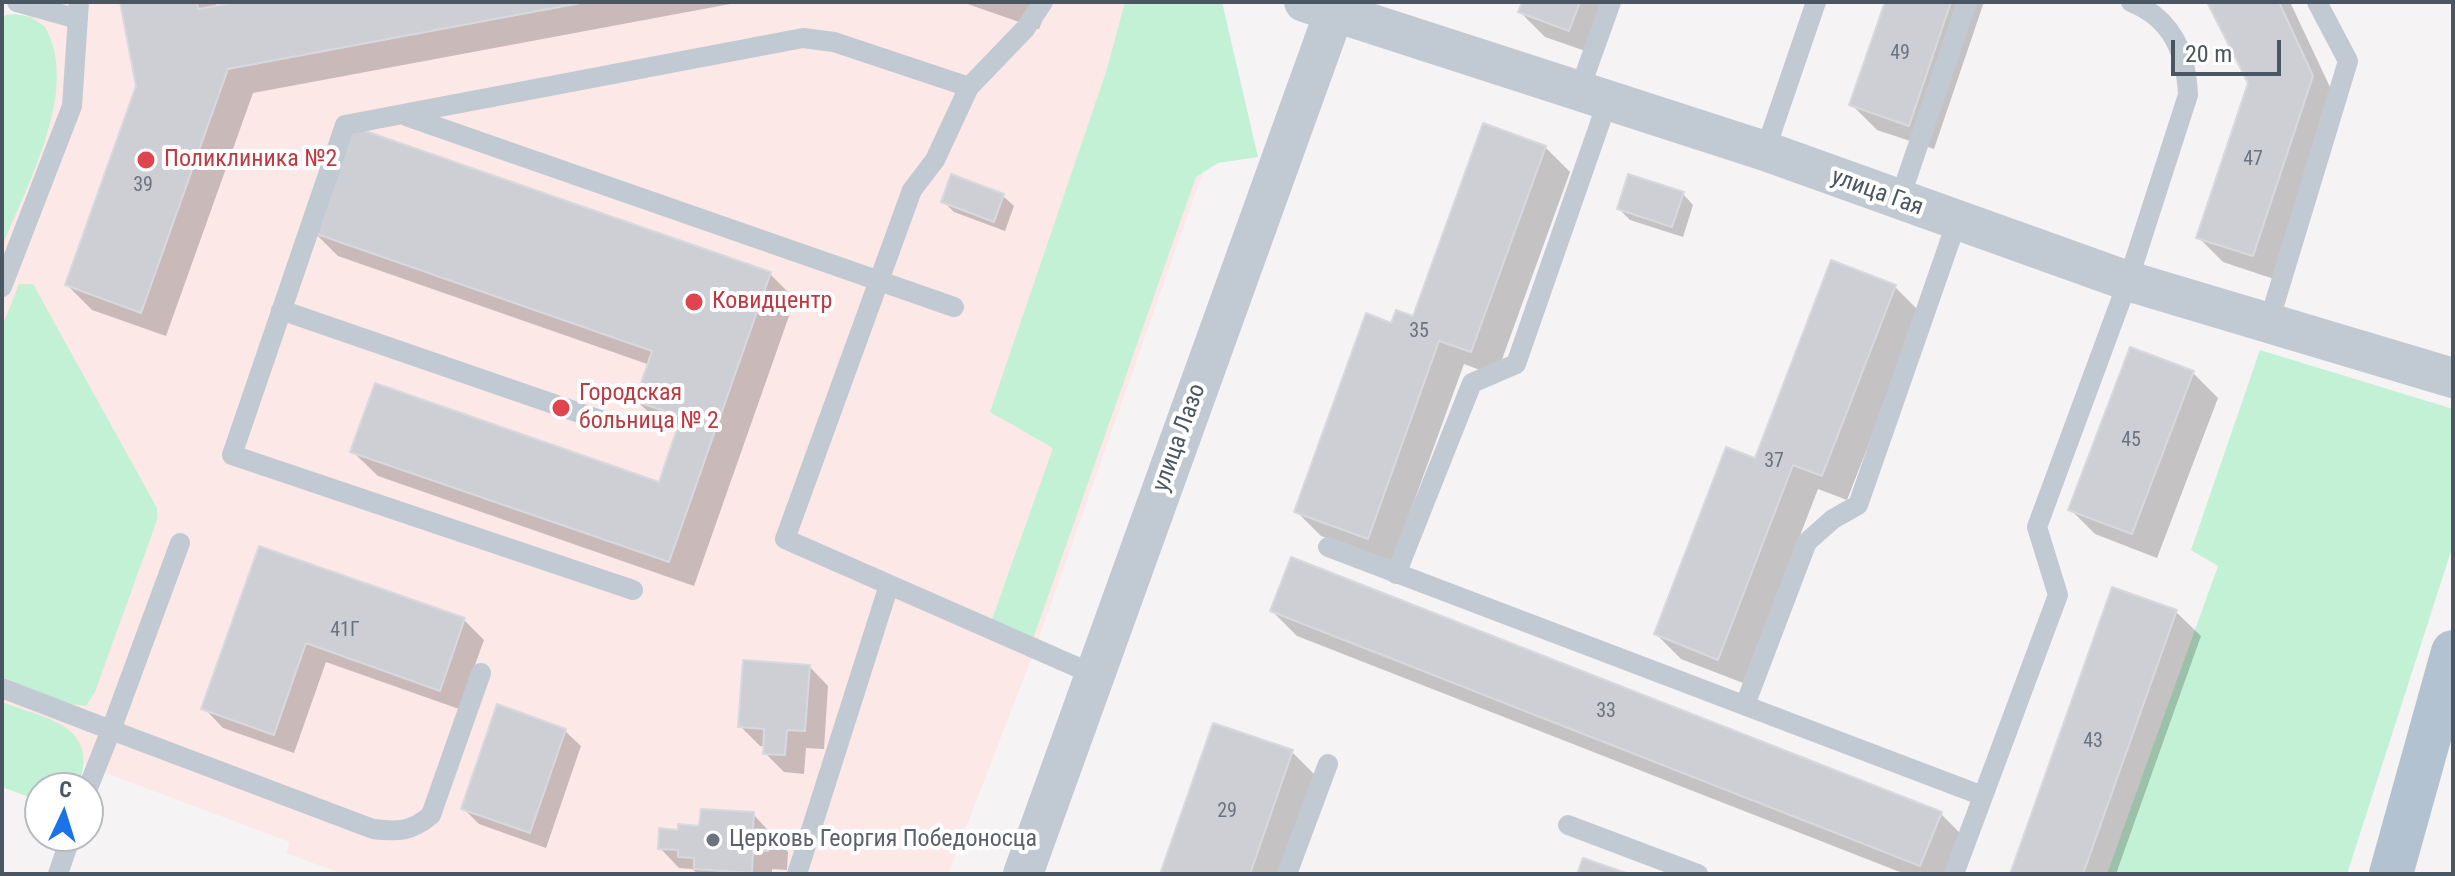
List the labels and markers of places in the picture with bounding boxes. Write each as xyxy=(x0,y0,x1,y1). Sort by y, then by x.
place label: Поликлиника №2 xyxy=(164,146,337,174)
marker: Поликлиника №2 xyxy=(135,149,157,171)
place label: Ковидцентр xyxy=(712,288,832,316)
marker: Ковидцентр xyxy=(683,291,705,313)
place label: Городская больница № 2 xyxy=(579,380,719,436)
marker: Городская больница № 2 xyxy=(550,397,572,419)
place label: Церковь Георгия Победоносца xyxy=(729,826,1037,854)
marker: Церковь Георгия Победоносца xyxy=(704,831,722,849)

